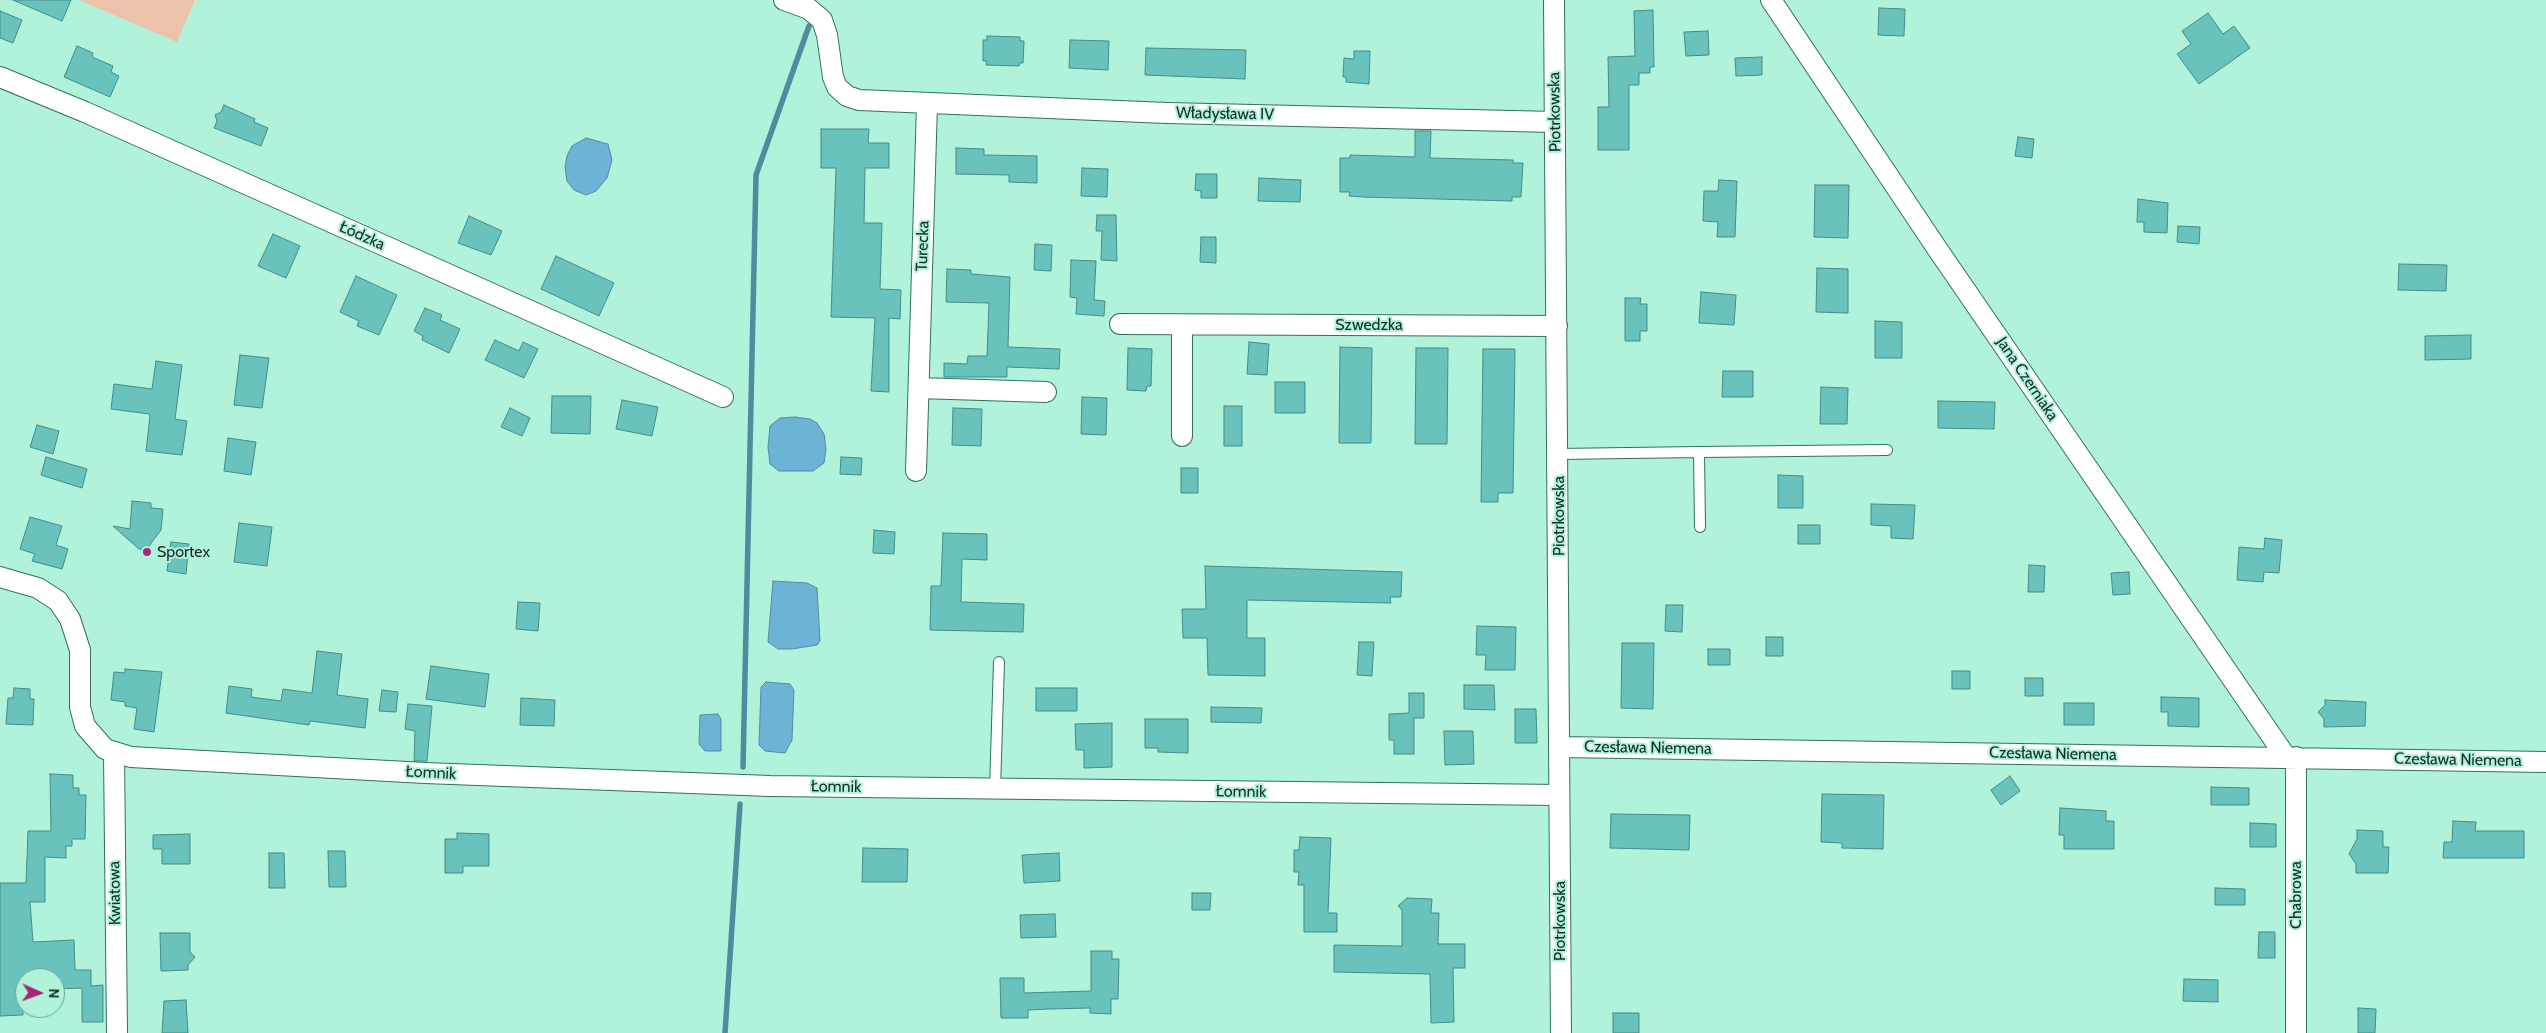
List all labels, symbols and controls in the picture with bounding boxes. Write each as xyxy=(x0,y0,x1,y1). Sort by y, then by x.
street label: Piotrkowska xyxy=(1545,72,1565,152)
street label: Władysława IV xyxy=(1176,104,1274,124)
street label: Łódzka xyxy=(336,217,388,255)
street label: Turecka xyxy=(913,220,933,272)
street label: Szwedzka xyxy=(1335,315,1403,335)
street label: Jana Czerniaka xyxy=(1992,333,2062,425)
street label: Piotrkowska xyxy=(1549,476,1569,556)
place label: Sportex xyxy=(157,542,210,562)
marker: Sportex xyxy=(141,546,153,558)
street label: Czesława Niemena xyxy=(1584,737,1712,759)
street label: Czesława Niemena xyxy=(1989,743,2117,765)
street label: Czesława Niemena xyxy=(2394,749,2522,771)
street label: Łomnik xyxy=(405,762,457,784)
street label: Łomnik xyxy=(811,777,861,797)
street label: Łomnik xyxy=(1216,782,1266,802)
street label: Kwiatowa xyxy=(105,861,125,925)
street label: Chabrowa xyxy=(2286,861,2306,929)
street label: Piotrkowska xyxy=(1550,881,1570,961)
north arrow xyxy=(15,968,65,1018)
text: N xyxy=(45,988,63,999)

